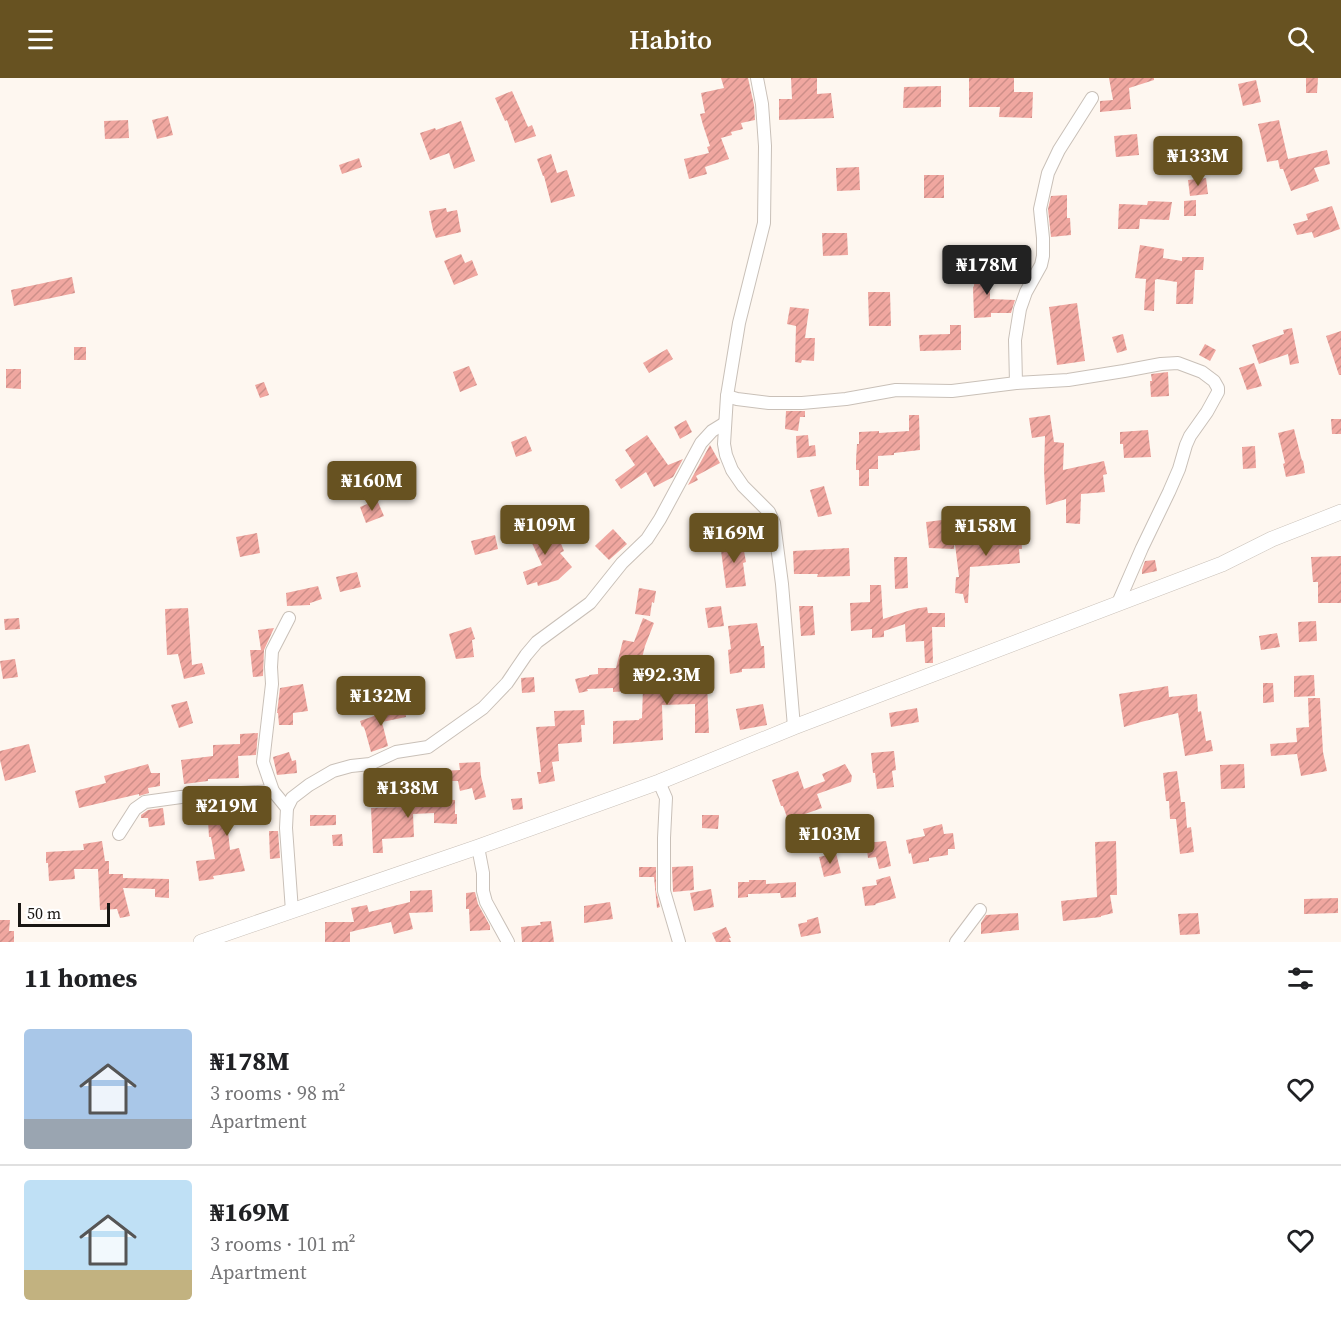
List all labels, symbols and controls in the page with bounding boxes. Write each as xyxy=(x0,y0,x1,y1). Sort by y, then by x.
text: Habito xyxy=(629,21,712,58)
icon: menu xyxy=(24,23,57,56)
icon: search xyxy=(1284,23,1317,56)
pin: ₦133M xyxy=(1156,136,1240,187)
text: ₦133M xyxy=(1167,141,1229,169)
pin: ₦178M xyxy=(945,245,1029,296)
text: ₦178M xyxy=(956,250,1018,278)
pin: ₦160M xyxy=(330,461,414,512)
text: ₦160M xyxy=(341,466,403,494)
pin: ₦109M xyxy=(503,505,587,556)
pin: ₦158M xyxy=(944,506,1028,557)
text: ₦109M xyxy=(514,510,576,538)
text: ₦158M xyxy=(955,511,1017,539)
pin: ₦169M xyxy=(692,513,776,564)
text: ₦169M xyxy=(703,518,765,546)
pin: ₦92.3M xyxy=(618,655,716,706)
text: ₦92.3M xyxy=(633,660,701,688)
pin: ₦132M xyxy=(339,676,423,727)
text: ₦132M xyxy=(350,681,412,709)
pin: ₦138M xyxy=(366,768,450,819)
text: ₦138M xyxy=(377,773,439,801)
pin: ₦219M xyxy=(185,786,269,837)
text: ₦219M xyxy=(196,791,258,819)
pin: ₦103M xyxy=(788,814,872,865)
text: ₦103M xyxy=(799,819,861,847)
scale bar xyxy=(18,900,110,928)
text: 50 m xyxy=(27,902,61,924)
text: 11 homes xyxy=(24,960,137,996)
icon: filters xyxy=(1284,962,1317,995)
text: ₦178M xyxy=(210,1043,290,1079)
icon: home xyxy=(72,1053,144,1125)
icon: heart xyxy=(1284,1073,1317,1106)
text: 3 rooms · 98 m² xyxy=(210,1079,346,1107)
text: Apartment xyxy=(210,1107,307,1135)
text: ₦169M xyxy=(210,1194,290,1230)
icon: home xyxy=(72,1204,144,1276)
icon: heart xyxy=(1284,1224,1317,1257)
text: 3 rooms · 101 m² xyxy=(210,1230,356,1258)
text: Apartment xyxy=(210,1258,307,1286)

